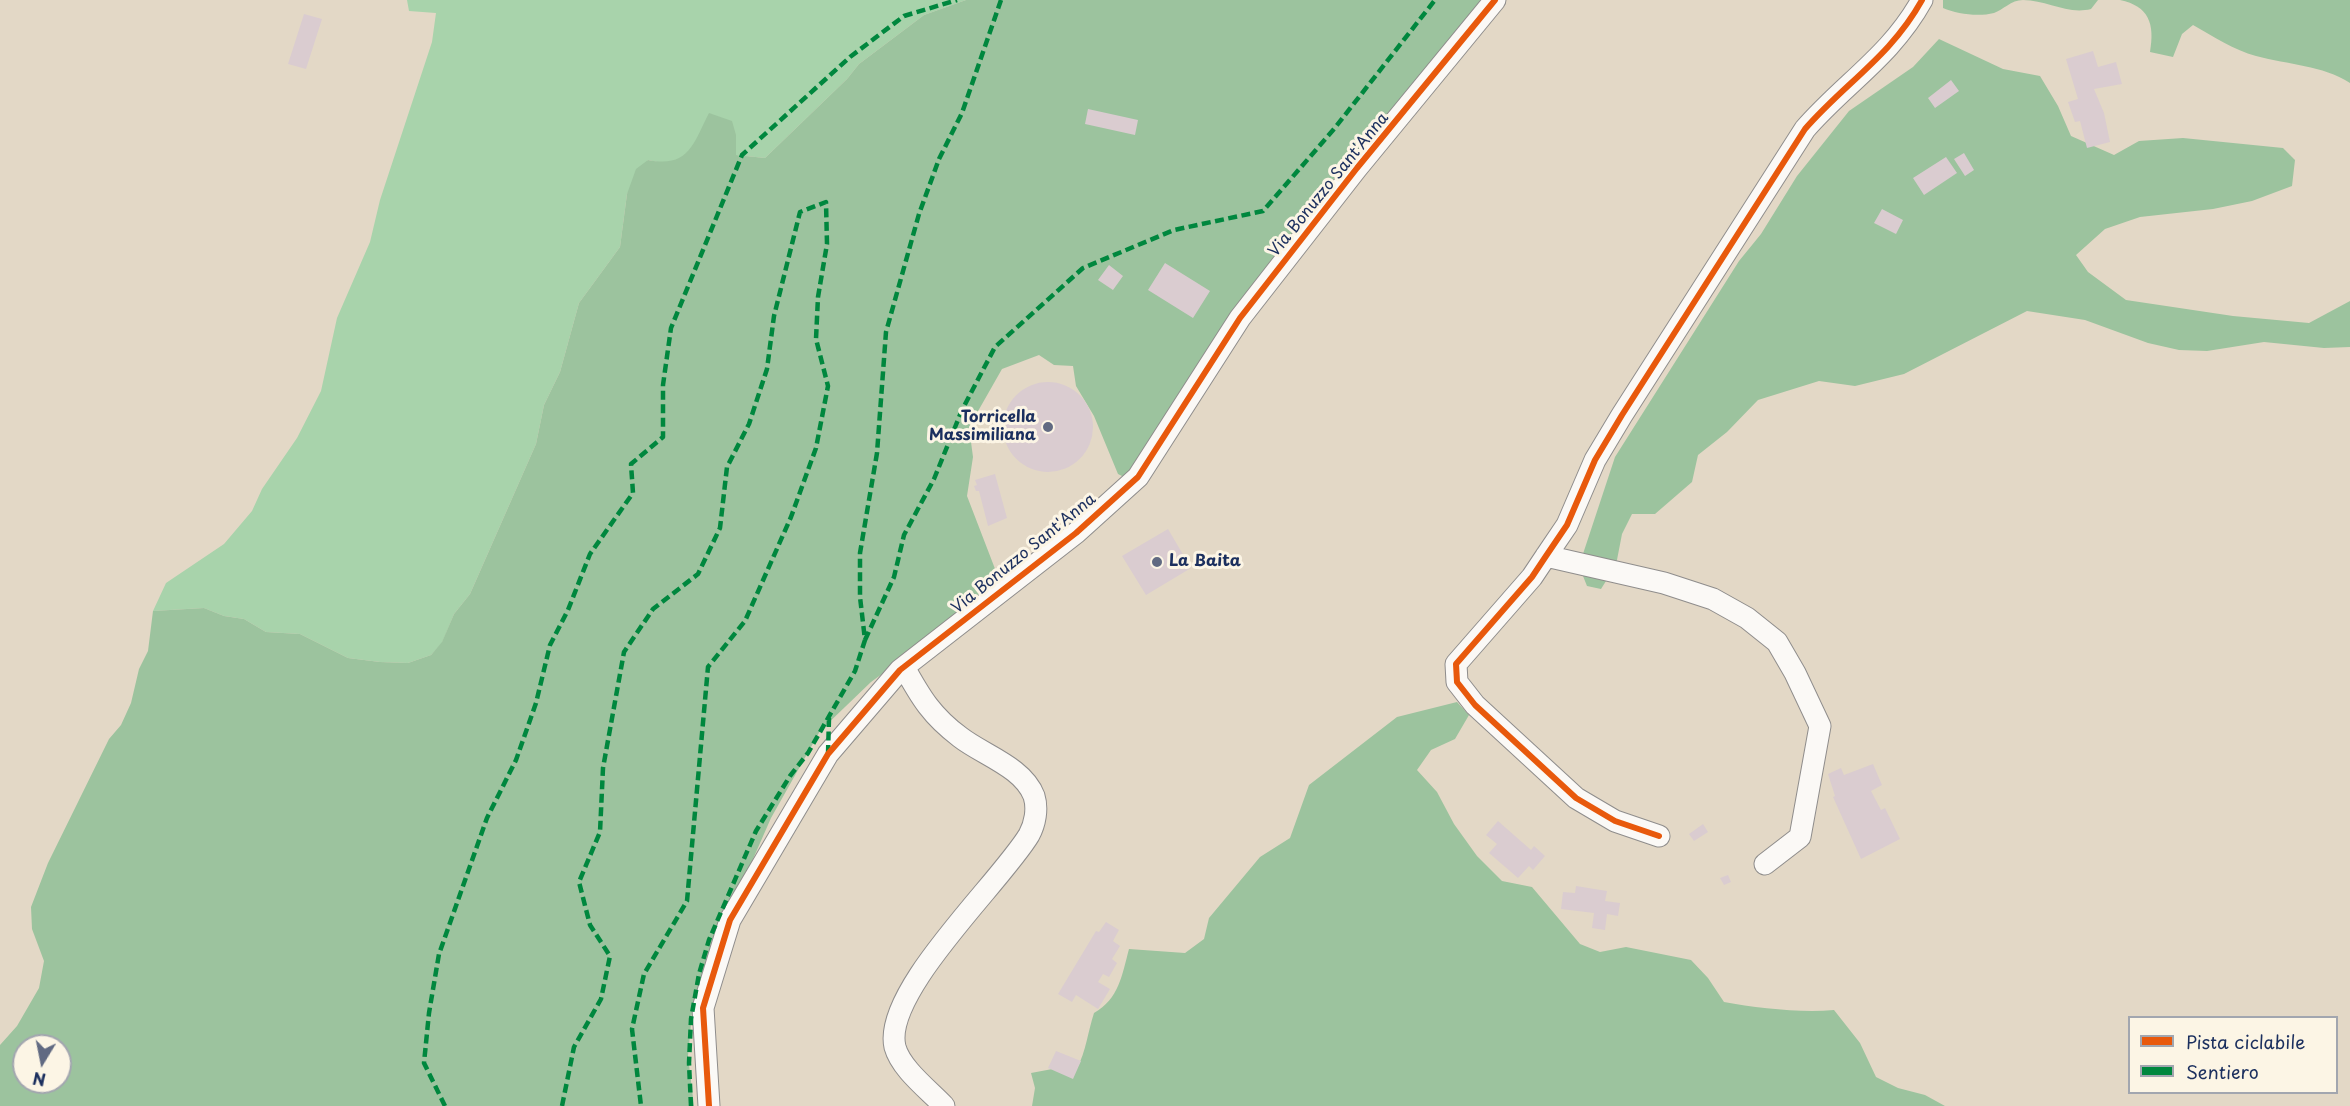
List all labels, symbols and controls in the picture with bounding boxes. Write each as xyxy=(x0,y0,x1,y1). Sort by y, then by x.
street label: Via Bonuzzo Sant'Anna xyxy=(1265,109,1393,261)
place label: Torricella Massimiliana xyxy=(929,408,1036,446)
marker: Torricella Massimiliana xyxy=(1041,420,1055,434)
street label: Via Bonuzzo Sant'Anna xyxy=(948,490,1100,618)
place label: La Baita xyxy=(1169,552,1241,572)
marker: La Baita xyxy=(1150,555,1164,569)
legend xyxy=(2128,1016,2338,1094)
text: Pista ciclabile xyxy=(2186,1028,2305,1055)
north arrow xyxy=(12,1034,72,1094)
text: Sentiero xyxy=(2186,1058,2259,1085)
text: N xyxy=(31,1067,48,1093)

